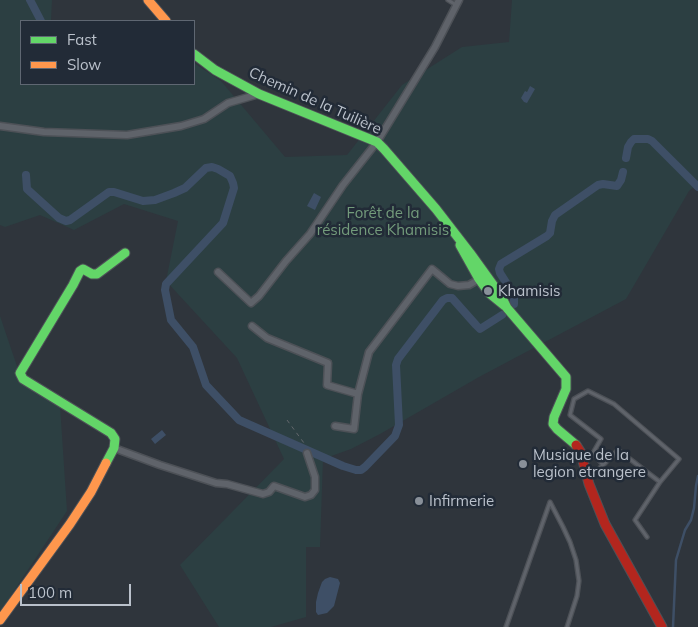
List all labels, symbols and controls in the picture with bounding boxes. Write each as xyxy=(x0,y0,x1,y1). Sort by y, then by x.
legend xyxy=(20,20,195,85)
text: Fast xyxy=(67,30,97,49)
text: Slow xyxy=(67,55,101,74)
street label: Chemin de la Tuilière xyxy=(246,64,384,138)
park label: Forêt de la résidence Khamisis xyxy=(317,204,449,239)
place label: Khamisis xyxy=(498,282,560,300)
marker: Khamisis xyxy=(482,285,494,297)
place label: Musique de la legion etrangere xyxy=(533,446,646,481)
marker: Musique de la legion etrangere xyxy=(517,458,529,470)
place label: Infirmerie xyxy=(429,492,494,510)
marker: Infirmerie xyxy=(413,495,425,507)
scale bar xyxy=(22,574,134,606)
text: 100 m xyxy=(28,583,72,602)

